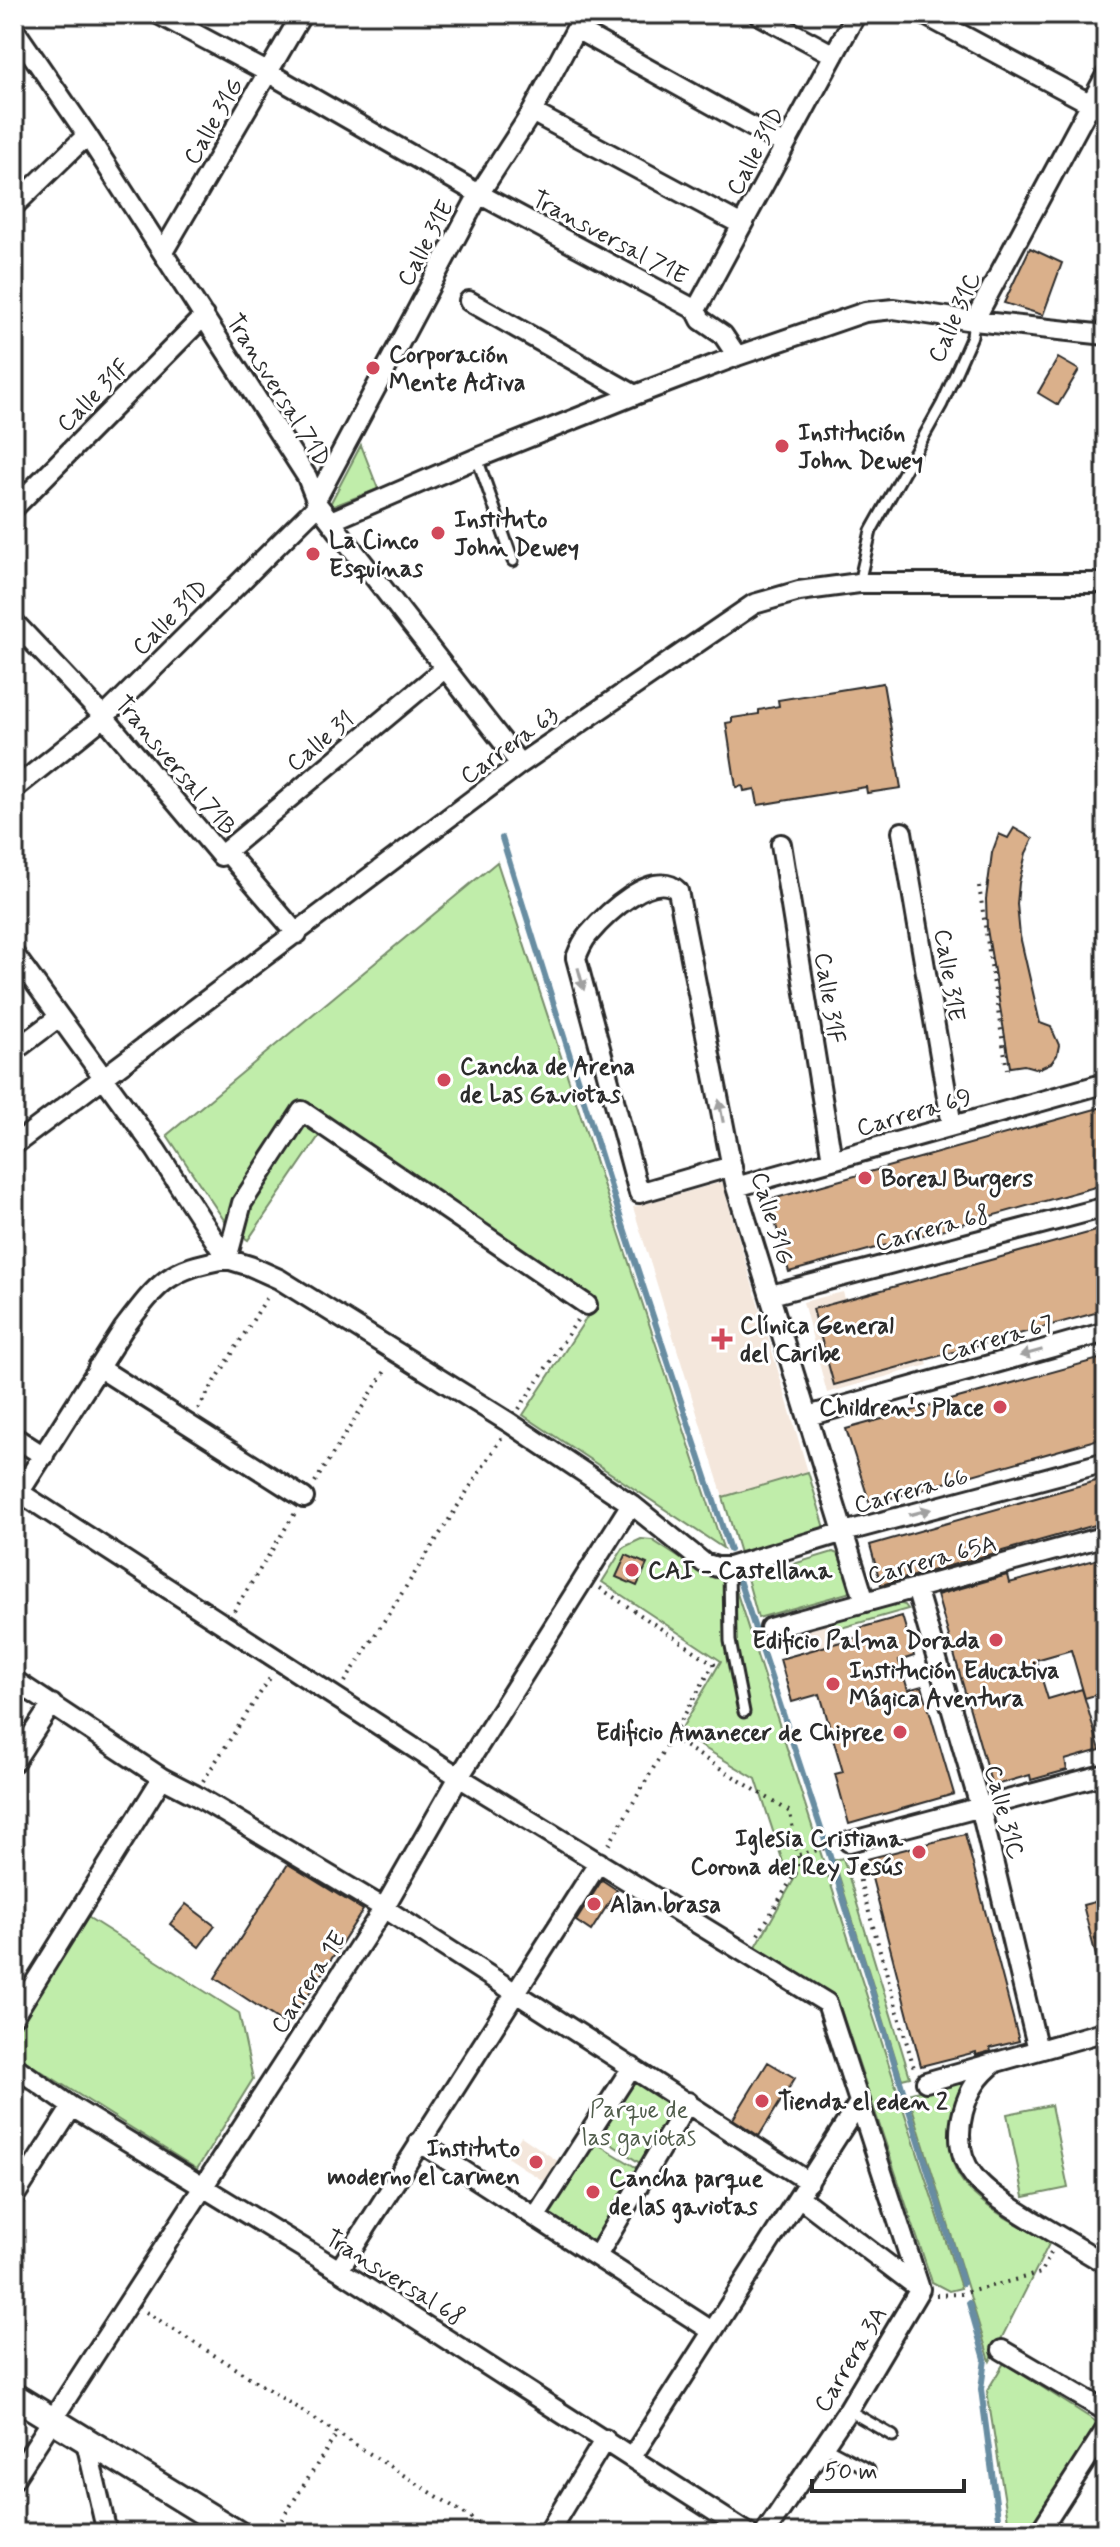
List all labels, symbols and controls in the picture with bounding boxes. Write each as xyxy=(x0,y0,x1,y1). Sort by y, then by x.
street label: Calle 31G xyxy=(177,73,251,171)
street label: Calle 31D xyxy=(720,102,792,201)
street label: Transversal 71E xyxy=(526,184,693,292)
street label: Calle 31E xyxy=(391,195,462,292)
street label: Calle 31C xyxy=(922,267,989,368)
street label: Transversal 71D xyxy=(218,308,337,473)
place label: Corporación Mente Activa xyxy=(389,340,526,399)
street label: Calle 31F xyxy=(51,353,138,440)
marker: Corporación Mente Activa xyxy=(364,359,382,377)
place label: Institución John Dewey xyxy=(798,418,923,477)
marker: Institución John Dewey xyxy=(773,437,791,455)
place label: Instituto John Dewey xyxy=(454,505,579,564)
marker: Instituto John Dewey xyxy=(429,524,447,542)
place label: La Cinco Esquinas xyxy=(329,526,424,585)
marker: La Cinco Esquinas xyxy=(304,545,322,563)
street label: Calle 31D xyxy=(126,573,216,663)
street label: Transversal 71B xyxy=(107,690,242,842)
street label: Carrera 63 xyxy=(455,700,565,792)
street label: Calle 31 xyxy=(281,705,361,779)
street label: Calle 31E xyxy=(926,927,971,1024)
street label: Calle 31F xyxy=(806,950,851,1046)
one-way arrow xyxy=(576,966,588,991)
place label: Cancha de Arena de Las Gaviotas xyxy=(460,1052,635,1111)
marker: Cancha de Arena de Las Gaviotas xyxy=(435,1071,453,1089)
street label: Carrera 69 xyxy=(853,1082,976,1145)
one-way arrow xyxy=(714,1098,727,1123)
place label: Boreal Burgers xyxy=(881,1164,1033,1198)
street label: Calle 31G xyxy=(743,1168,800,1268)
marker: Boreal Burgers xyxy=(856,1169,874,1187)
street label: Carrera 68 xyxy=(872,1199,993,1260)
street label: Carrera 67 xyxy=(937,1309,1057,1370)
place label: Clínica General del Caribe xyxy=(740,1311,894,1370)
marker: Clínica General del Caribe xyxy=(711,1328,733,1350)
one-way arrow xyxy=(1018,1347,1042,1360)
place label: Children's Place xyxy=(819,1393,984,1424)
marker: Children's Place xyxy=(991,1398,1009,1416)
street label: Carrera 66 xyxy=(851,1461,972,1522)
one-way arrow xyxy=(908,1505,932,1518)
street label: Carrera 65A xyxy=(864,1528,1000,1593)
place label: CAI - Castellana xyxy=(648,1556,833,1587)
marker: CAI - Castellana xyxy=(623,1561,641,1579)
place label: Edificio Palma Dorada xyxy=(752,1626,980,1657)
marker: Edificio Palma Dorada xyxy=(987,1631,1005,1649)
place label: Institución Educativa Mágica Aventura xyxy=(849,1656,1060,1716)
marker: Institución Educativa Mágica Aventura xyxy=(824,1675,842,1693)
place label: Edificio Amanecer de Chipree xyxy=(596,1718,884,1749)
marker: Edificio Amanecer de Chipree xyxy=(891,1723,909,1741)
street label: Calle 31C xyxy=(976,1762,1031,1863)
place label: Iglesia Cristiana Corona del Rey Jesús xyxy=(691,1824,904,1883)
marker: Iglesia Cristiana Corona del Rey Jesús xyxy=(910,1843,928,1861)
place label: Alan brasa xyxy=(610,1890,721,1921)
marker: Alan brasa xyxy=(585,1895,603,1913)
street label: Carrera 1E xyxy=(265,1926,354,2040)
place label: Tienda el eden 2 xyxy=(778,2087,948,2118)
marker: Tienda el eden 2 xyxy=(753,2092,771,2110)
park label: Parque de las gaviotas xyxy=(582,2095,696,2156)
place label: Instituto moderno el carmen xyxy=(327,2134,520,2193)
marker: Instituto moderno el carmen xyxy=(527,2153,545,2171)
place label: Cancha parque de las gaviotas xyxy=(609,2164,763,2224)
marker: Cancha parque de las gaviotas xyxy=(584,2183,602,2201)
street label: Transversal 68 xyxy=(319,2223,470,2334)
street label: Carrera 3A xyxy=(808,2301,895,2418)
scale bar xyxy=(812,2443,964,2493)
text: 50 m xyxy=(824,2457,878,2488)

